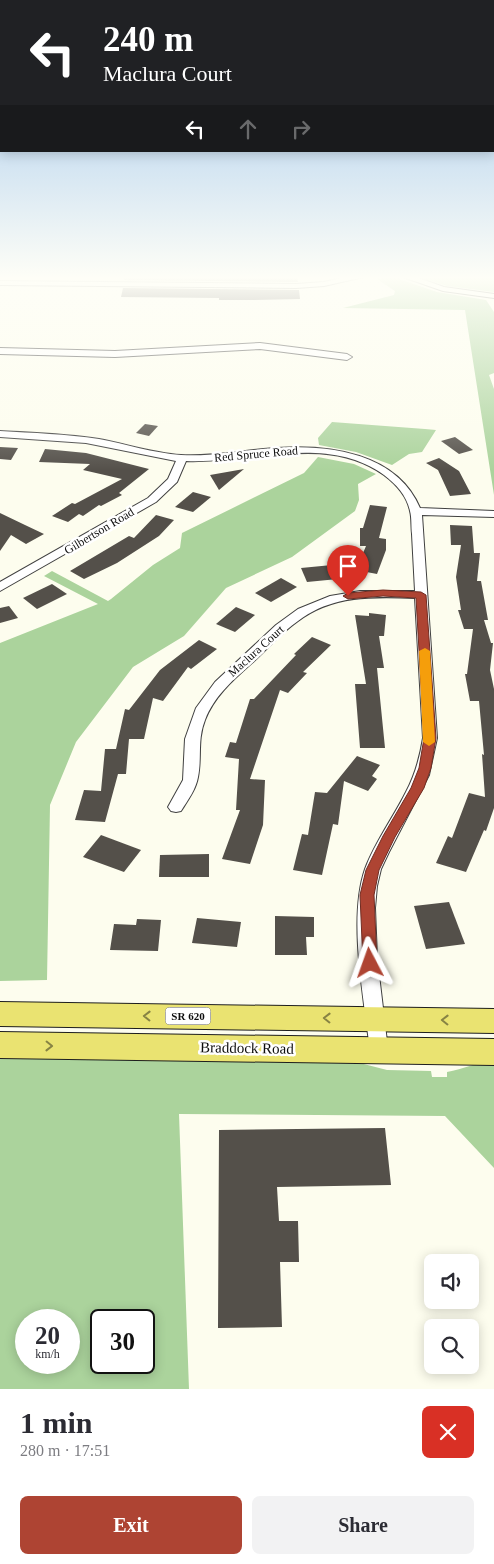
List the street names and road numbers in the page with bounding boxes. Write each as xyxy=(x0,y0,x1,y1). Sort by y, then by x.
street label: Red Spruce Road xyxy=(214,443,298,465)
street label: Gilbertson Road xyxy=(62,505,136,557)
street label: Maclura Court xyxy=(225,622,287,680)
road number: SR 620 xyxy=(166,1008,210,1024)
street label: Braddock Road xyxy=(200,1039,294,1057)

